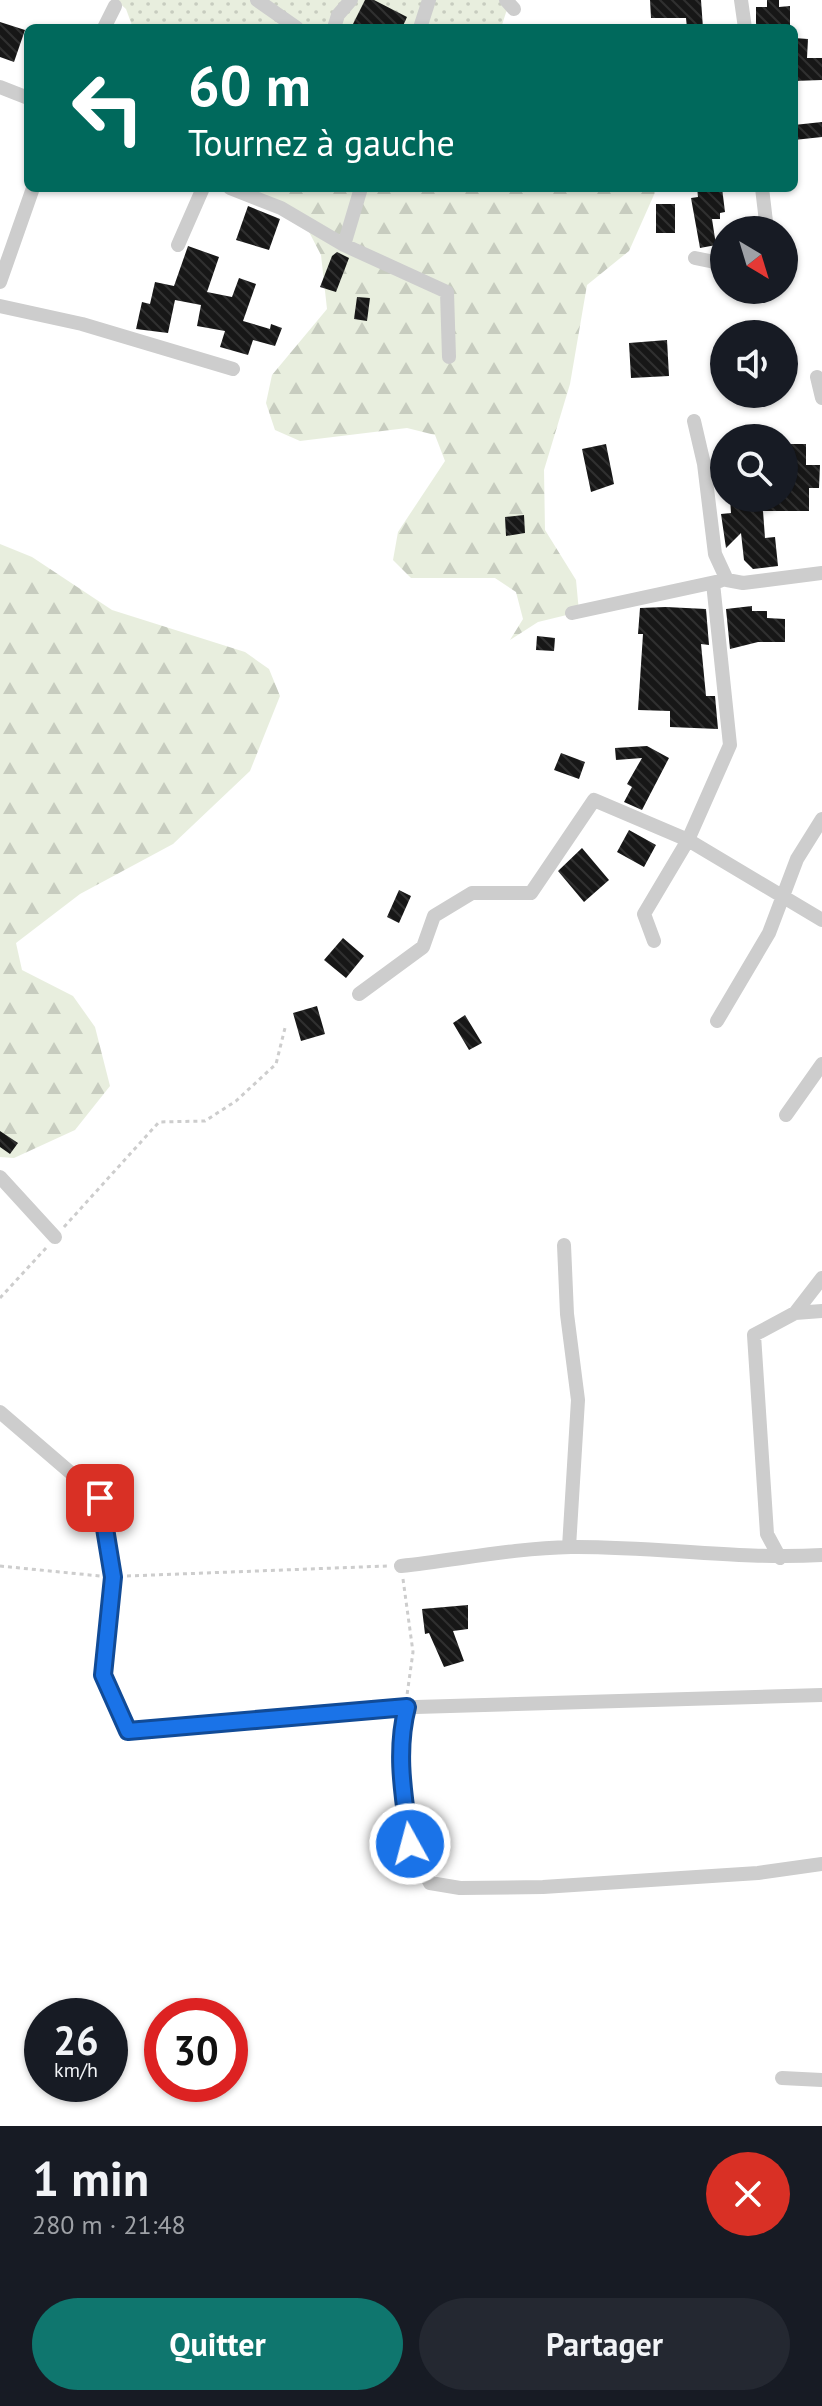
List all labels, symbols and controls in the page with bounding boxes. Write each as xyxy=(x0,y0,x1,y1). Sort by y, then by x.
text: 60 m xyxy=(188,49,311,121)
icon: left xyxy=(56,56,160,160)
text: Tournez à gauche xyxy=(188,119,455,166)
north arrow xyxy=(710,216,798,304)
map controls xyxy=(710,216,798,512)
button: sound xyxy=(710,320,798,408)
button: search xyxy=(710,424,798,512)
pin xyxy=(66,1464,134,1532)
icon: arrive xyxy=(78,1476,122,1520)
position arrow xyxy=(368,1802,452,1886)
speed limit sign: 30 xyxy=(144,1998,248,2102)
text: 26 xyxy=(53,2014,99,2066)
text: km/h xyxy=(54,2057,98,2083)
text: 1 min xyxy=(32,2147,149,2209)
button: close xyxy=(706,2152,790,2236)
text: 280 m · 21:48 xyxy=(32,2208,186,2241)
button: Quitter xyxy=(32,2298,403,2390)
button: Partager xyxy=(419,2298,790,2390)

